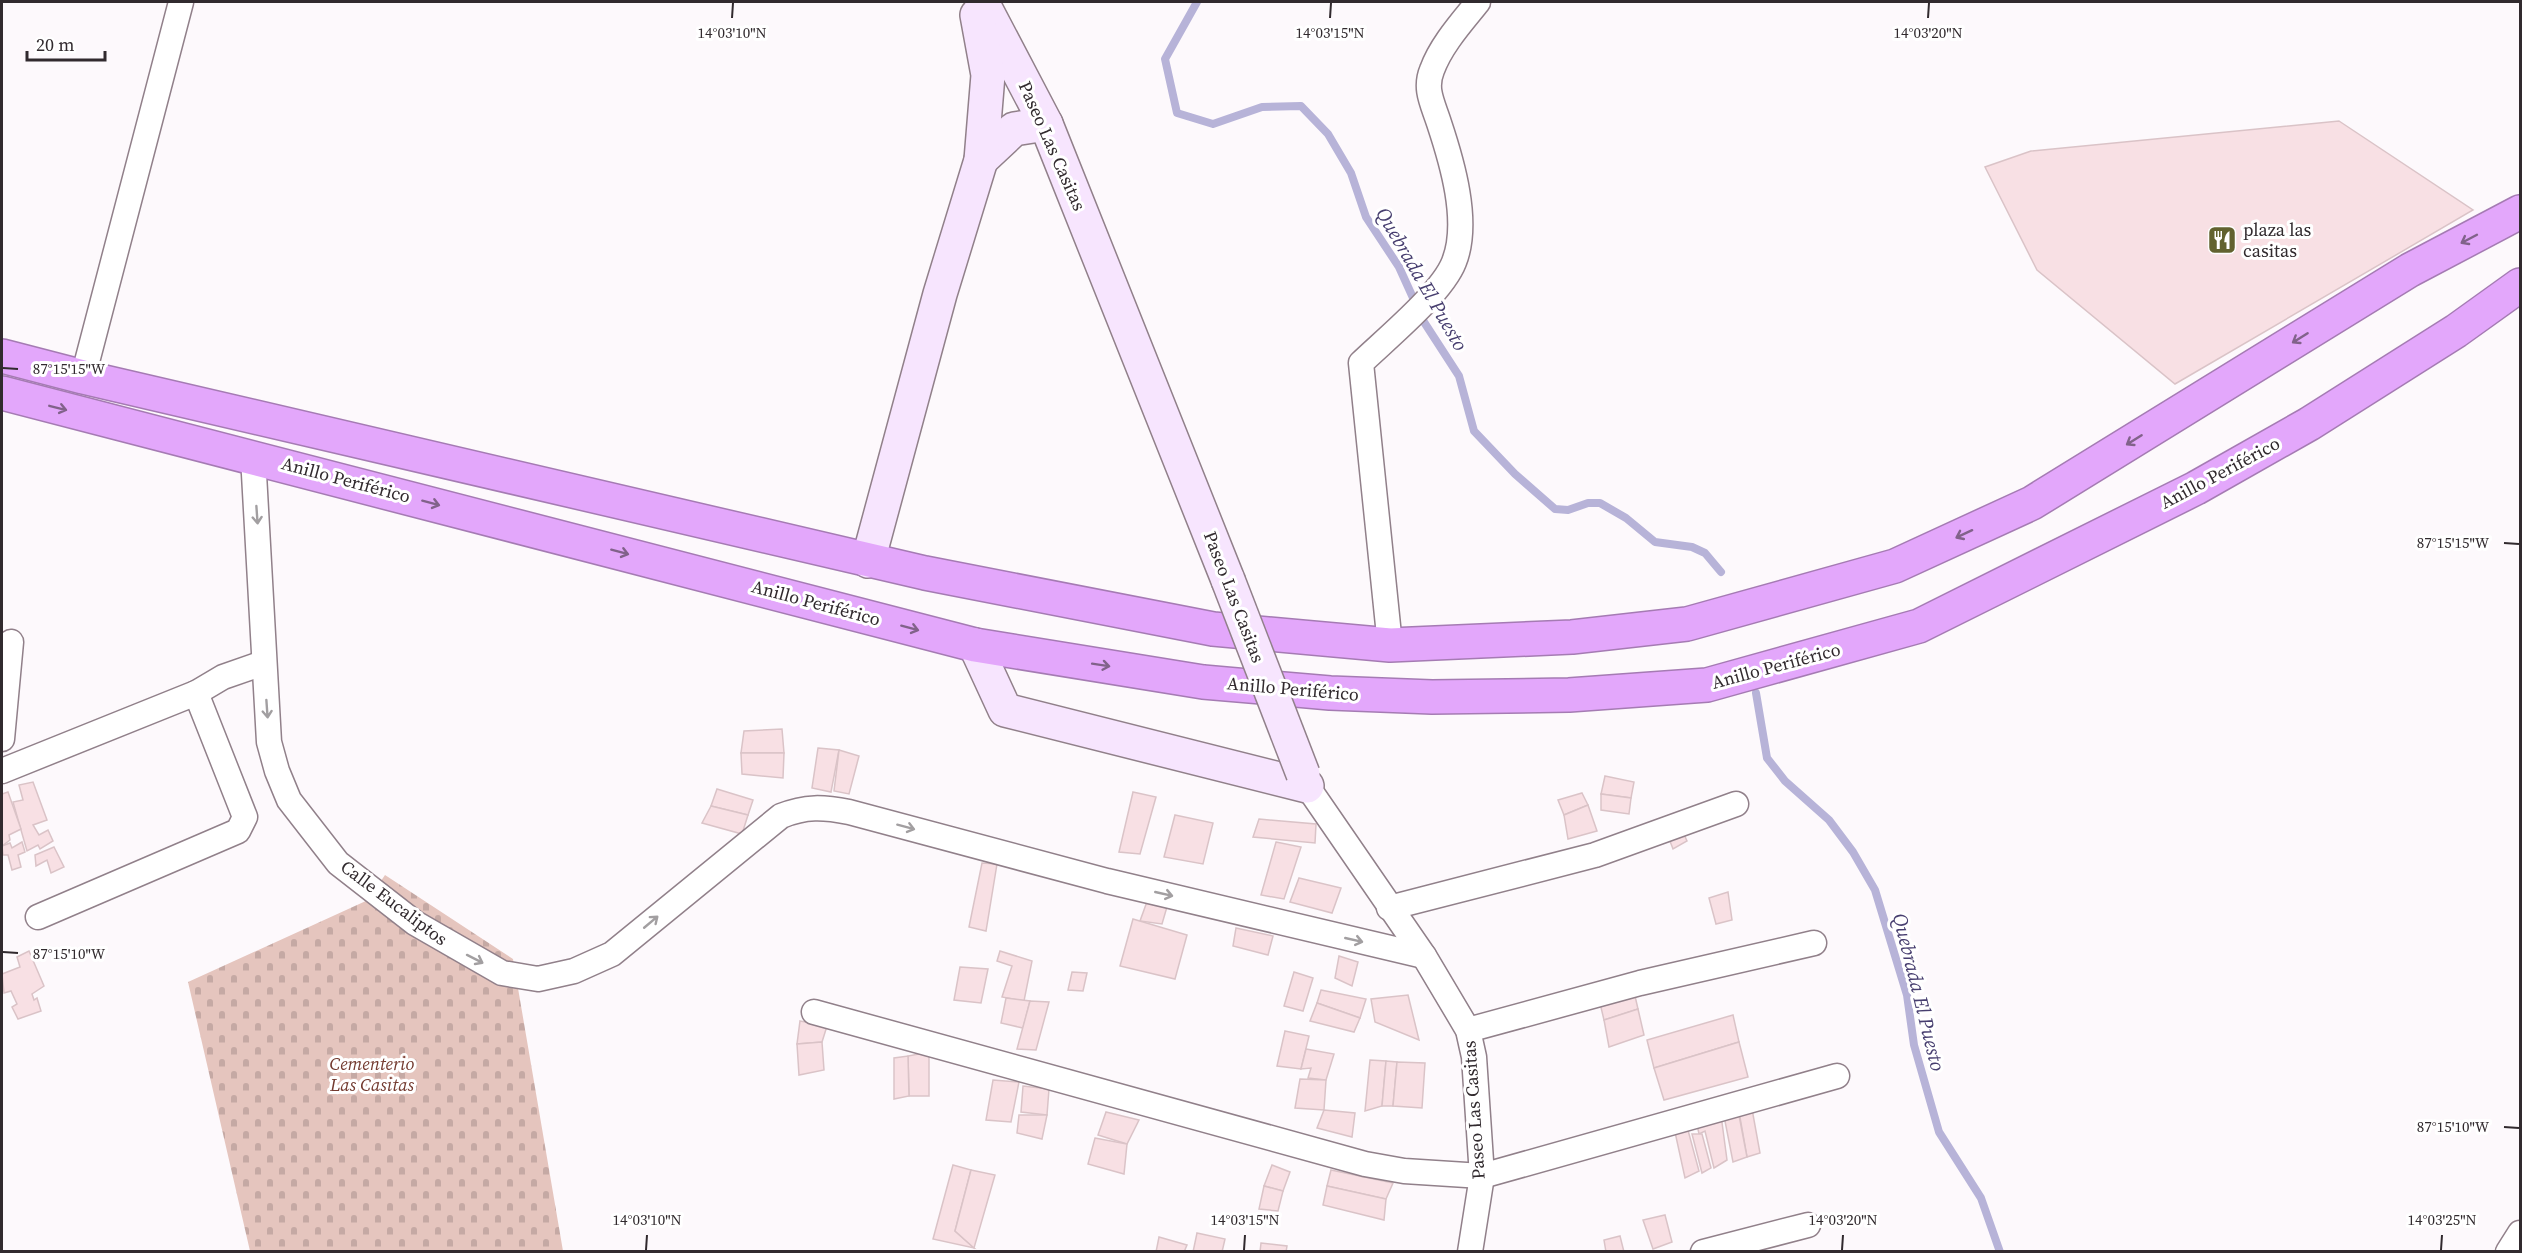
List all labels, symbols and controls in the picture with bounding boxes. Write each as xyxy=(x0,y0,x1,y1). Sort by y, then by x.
text: 14°03'10"N xyxy=(697,22,767,43)
text: 14°03'15"N xyxy=(1295,22,1365,43)
text: 14°03'20"N xyxy=(1893,22,1963,43)
scale bar xyxy=(27,24,105,62)
text: 20 m xyxy=(36,32,74,57)
street label: Paseo Las Casitas xyxy=(1013,77,1092,215)
water label: Quebrada El Puesto xyxy=(1369,202,1475,356)
place label: plaza las casitas xyxy=(2243,217,2312,263)
restaurant icon: plaza las casitas xyxy=(2206,224,2238,256)
one-way arrow xyxy=(2460,234,2478,245)
one-way arrow xyxy=(2292,332,2309,344)
text: 87°15'15"W xyxy=(33,358,106,379)
one-way arrow xyxy=(48,402,67,414)
street label: Anillo Periférico xyxy=(2155,430,2284,515)
one-way arrow xyxy=(2126,434,2143,446)
street label: Anillo Periférico xyxy=(279,450,413,509)
one-way arrow xyxy=(421,497,440,509)
one-way arrow xyxy=(252,504,263,524)
street label: Paseo Las Casitas xyxy=(1198,527,1271,666)
one-way arrow xyxy=(1956,529,1974,541)
text: 87°15'15"W xyxy=(2417,532,2490,553)
one-way arrow xyxy=(610,547,629,558)
street label: Anillo Periférico xyxy=(749,573,883,632)
one-way arrow xyxy=(900,622,919,634)
street label: Anillo Periférico xyxy=(1709,636,1843,695)
one-way arrow xyxy=(1091,660,1111,671)
street label: Anillo Periférico xyxy=(1226,670,1360,707)
one-way arrow xyxy=(261,699,272,719)
one-way arrow xyxy=(896,822,915,833)
street label: Calle Eucaliptos xyxy=(336,854,453,951)
one-way arrow xyxy=(1154,889,1173,901)
water label: Quebrada El Puesto xyxy=(1886,910,1952,1074)
one-way arrow xyxy=(643,916,659,929)
one-way arrow xyxy=(1344,934,1363,946)
text: 87°15'10"W xyxy=(33,943,106,964)
one-way arrow xyxy=(466,954,484,965)
street label: Paseo Las Casitas xyxy=(1456,1040,1491,1180)
park label: Cementerio Las Casitas xyxy=(329,1051,415,1097)
text: 87°15'10"W xyxy=(2417,1116,2490,1137)
text: 14°03'10"N xyxy=(612,1209,682,1230)
text: 14°03'15"N xyxy=(1210,1209,1280,1230)
text: 14°03'20"N xyxy=(1808,1209,1878,1230)
text: 14°03'25"N xyxy=(2407,1209,2477,1230)

